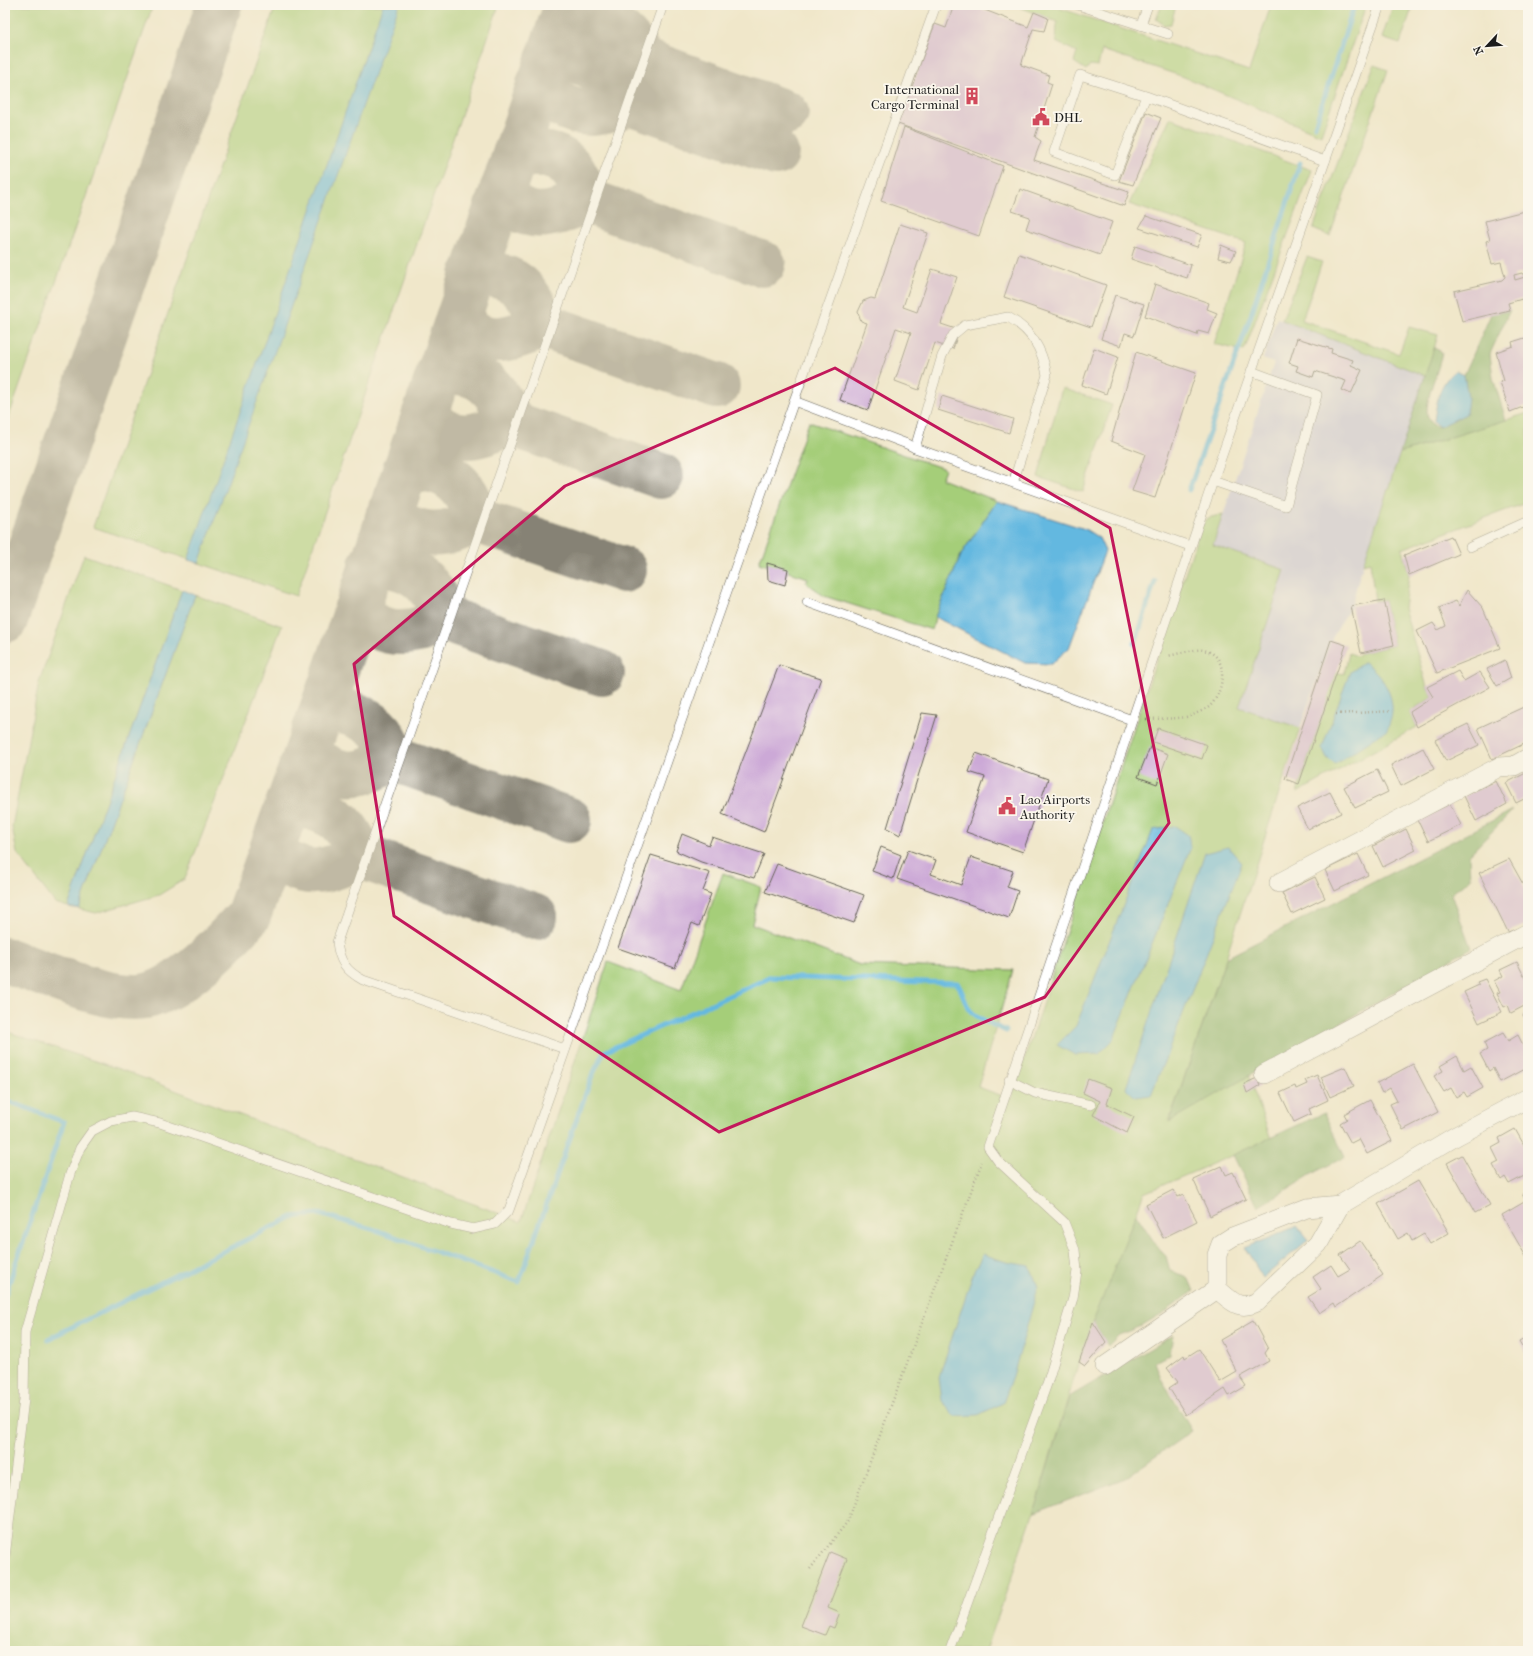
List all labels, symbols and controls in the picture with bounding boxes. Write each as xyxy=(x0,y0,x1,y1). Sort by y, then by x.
north arrow xyxy=(1467,26,1507,66)
text: N xyxy=(1471,43,1486,57)
place label: International Cargo Terminal xyxy=(871,82,959,112)
building icon: International Cargo Terminal xyxy=(962,86,982,106)
public building icon: DHL xyxy=(1031,107,1051,127)
place label: DHL xyxy=(1054,110,1082,125)
place label: Lao Airports Authority xyxy=(1019,792,1090,822)
public building icon: Lao Airports Authority xyxy=(997,796,1017,816)

